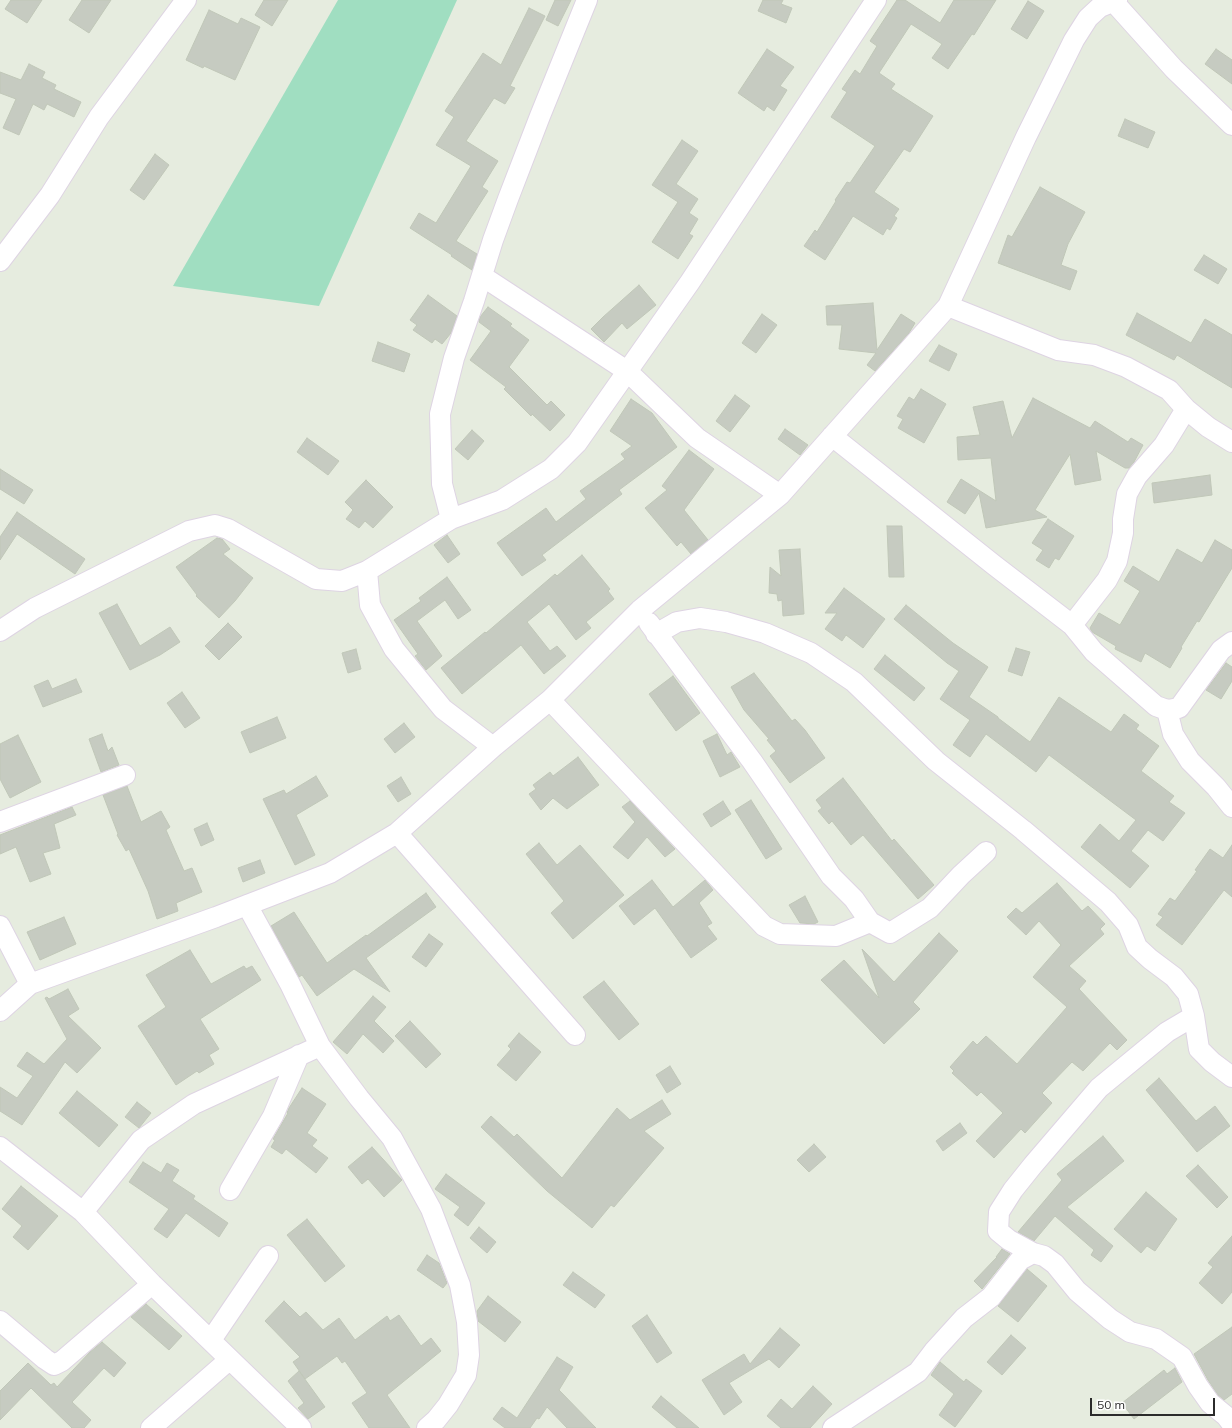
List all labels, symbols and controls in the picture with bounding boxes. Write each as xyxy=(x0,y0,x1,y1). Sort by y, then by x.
scale bar xyxy=(1092,1390,1217,1416)
text: 50 m xyxy=(1097,1397,1125,1412)

